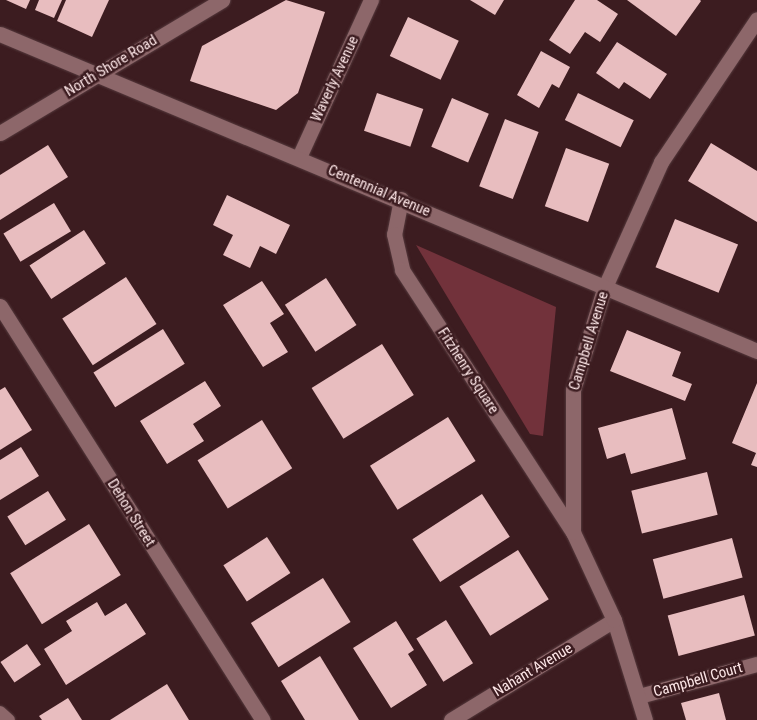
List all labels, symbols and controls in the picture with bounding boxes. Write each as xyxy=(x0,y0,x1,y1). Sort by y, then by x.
street label: North Shore Road xyxy=(62,31,160,101)
street label: Waverly Avenue xyxy=(307,33,363,125)
street label: Centennial Avenue xyxy=(325,161,433,221)
street label: Campbell Avenue xyxy=(565,289,613,393)
street label: Fitzhenry Square xyxy=(434,325,502,417)
street label: Dehon Street xyxy=(103,476,159,550)
street label: Nahant Avenue xyxy=(490,639,576,701)
street label: Campbell Court xyxy=(651,659,745,701)

